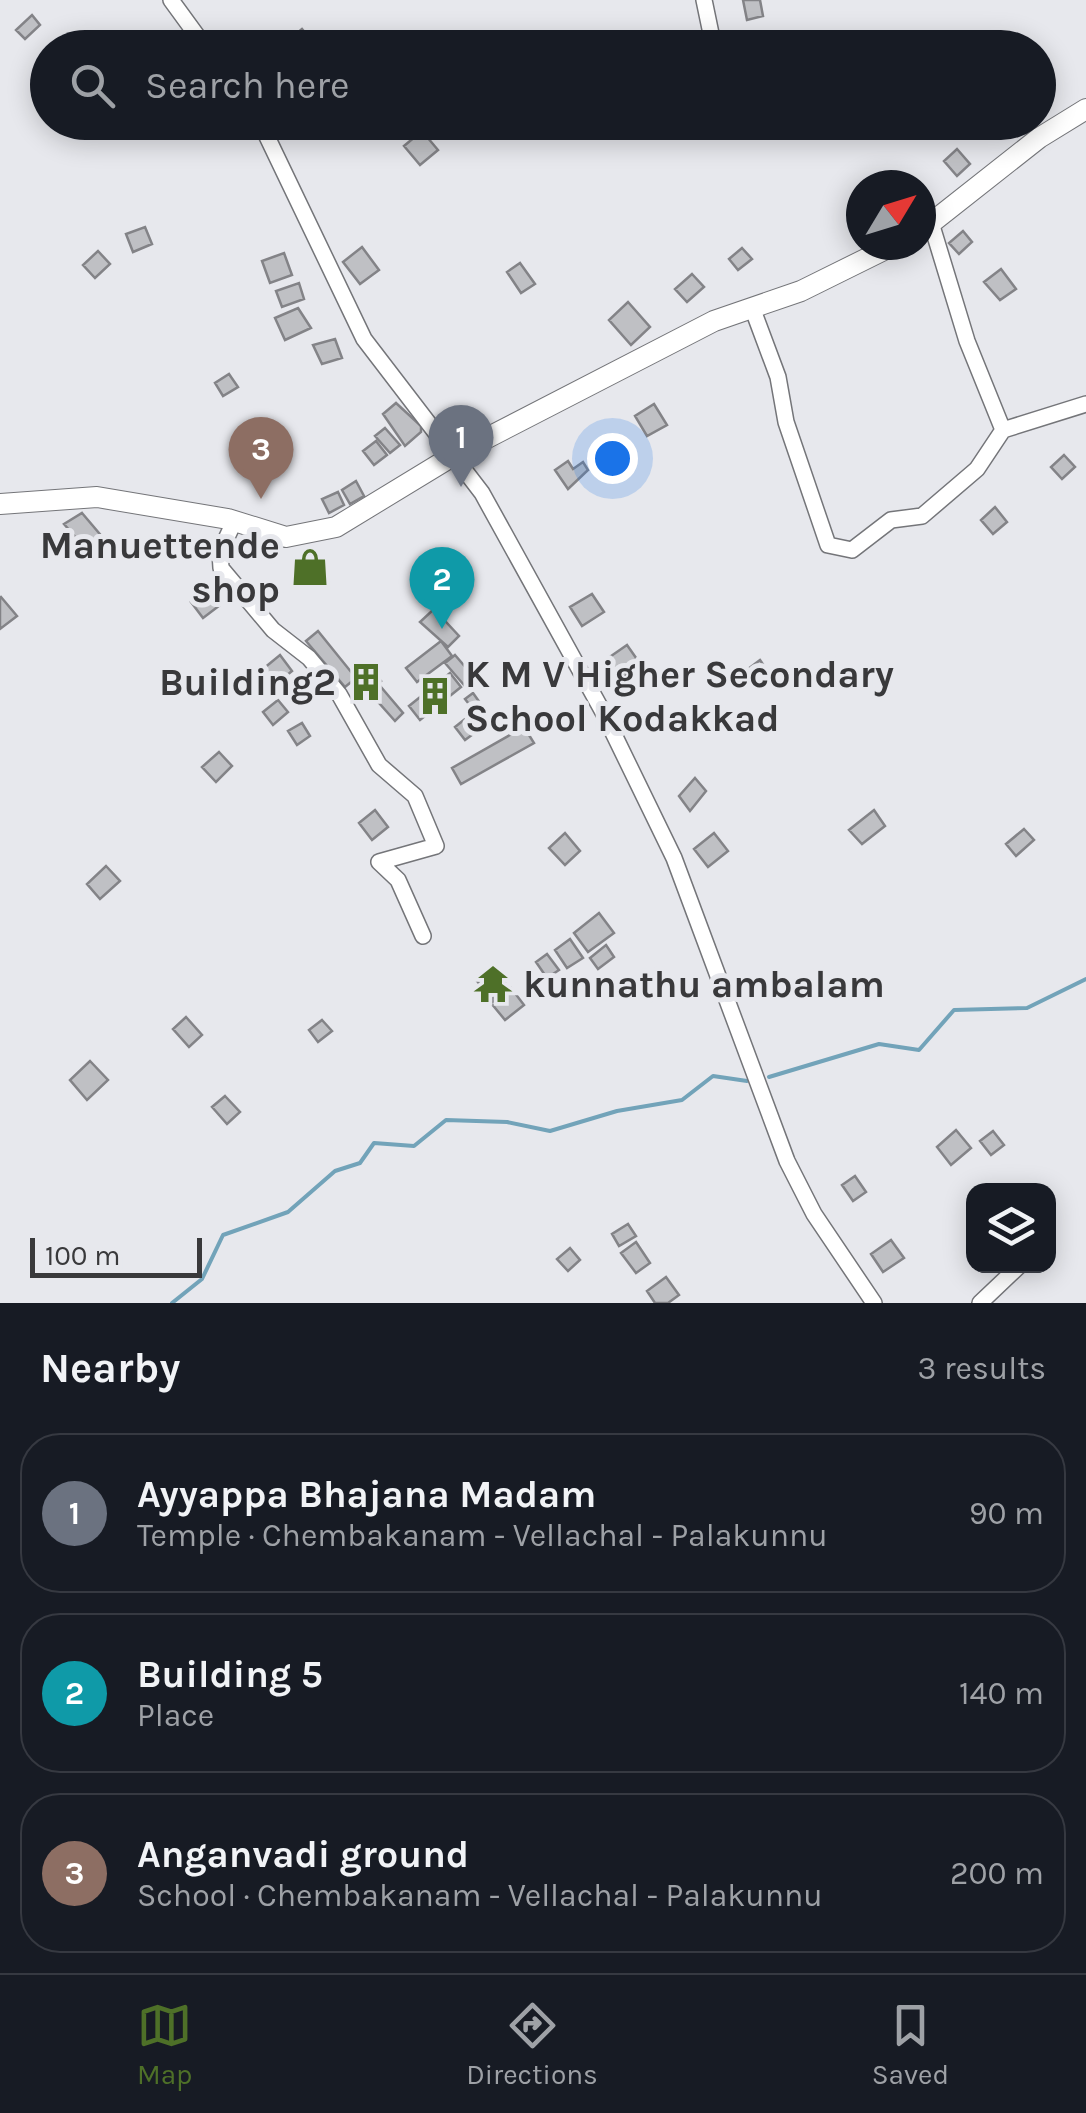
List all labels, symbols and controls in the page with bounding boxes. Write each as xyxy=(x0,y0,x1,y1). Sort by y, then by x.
search box xyxy=(30,30,1056,140)
icon: search xyxy=(65,58,120,113)
text: Search here xyxy=(145,63,349,108)
north arrow xyxy=(846,170,936,260)
pin: 1 xyxy=(428,404,494,487)
pin: 3 xyxy=(228,416,294,499)
your location xyxy=(587,433,638,484)
place label: Manuettende shop xyxy=(40,523,280,612)
shop icon: Manuettende shop xyxy=(289,546,331,588)
pin: 2 xyxy=(410,546,474,629)
place label: K M V Higher Secondary School Kodakkad xyxy=(465,652,894,741)
place label: Building2 xyxy=(159,660,336,705)
building icon: Building2 xyxy=(345,661,387,703)
building icon: K M V Higher Secondary School Kodakkad xyxy=(414,675,456,717)
place label: kunnathu ambalam xyxy=(523,962,885,1007)
temple icon: kunnathu ambalam xyxy=(472,963,514,1005)
map controls xyxy=(966,1183,1056,1273)
button: layers xyxy=(966,1183,1056,1273)
scale bar xyxy=(30,1233,202,1278)
text: 100 m xyxy=(45,1239,120,1272)
text: Nearby xyxy=(40,1343,180,1393)
text: 3 results xyxy=(918,1350,1046,1387)
text: Ayyappa Bhajana Madam xyxy=(137,1472,596,1517)
text: 1 xyxy=(69,1495,80,1532)
text: 90 m xyxy=(969,1495,1044,1532)
text: Temple · Chembakanam - Vellachal - Palakunnu xyxy=(137,1517,828,1554)
text: Building 5 xyxy=(137,1652,323,1697)
text: 2 xyxy=(65,1675,84,1712)
text: 140 m xyxy=(959,1675,1044,1712)
text: Place xyxy=(137,1697,214,1734)
text: Anganvadi ground xyxy=(137,1832,469,1877)
text: 3 xyxy=(65,1855,84,1892)
text: 200 m xyxy=(950,1855,1044,1892)
text: School · Chembakanam - Vellachal - Palakunnu xyxy=(137,1877,823,1914)
tab: Map xyxy=(137,1998,192,2091)
tab: Directions xyxy=(466,1998,598,2091)
tab: Saved xyxy=(872,1998,949,2091)

